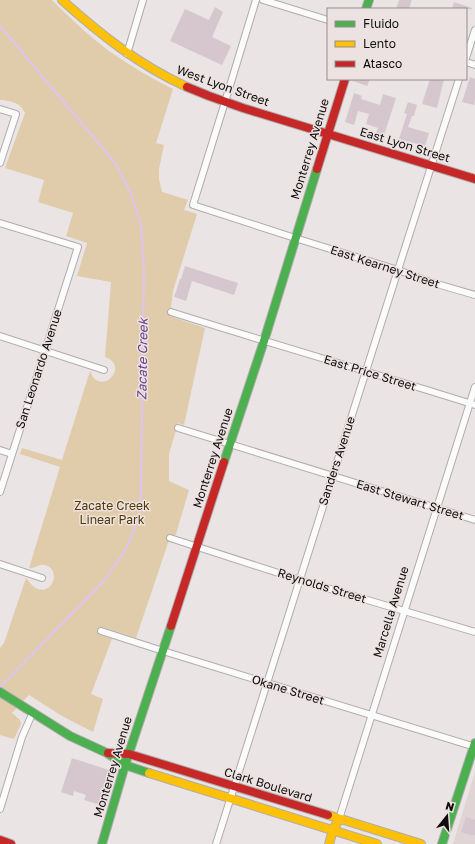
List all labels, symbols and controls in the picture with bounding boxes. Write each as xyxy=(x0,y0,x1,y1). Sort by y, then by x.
legend xyxy=(327,8,467,80)
text: Fluido xyxy=(363,16,399,31)
text: Lento xyxy=(363,36,396,51)
text: Atasco xyxy=(363,56,402,71)
street label: West Lyon Street xyxy=(175,62,272,109)
street label: Monterrey Avenue xyxy=(287,97,332,201)
street label: East Lyon Street xyxy=(358,124,452,165)
street label: East Kearney Street xyxy=(329,242,442,291)
street label: San Leonardo Avenue xyxy=(12,307,65,430)
water label: Zacate Creek xyxy=(133,316,151,400)
street label: East Price Street xyxy=(322,351,418,394)
street label: Monterrey Avenue xyxy=(189,406,236,510)
street label: Sanders Avenue xyxy=(315,414,358,507)
street label: East Stewart Street xyxy=(355,476,466,523)
park label: Zacate Creek Linear Park xyxy=(74,498,150,527)
street label: Marcella Avenue xyxy=(369,564,412,659)
street label: Reynolds Street xyxy=(276,565,369,606)
street label: Okane Street xyxy=(250,671,326,708)
street label: Monterrey Avenue xyxy=(90,715,135,819)
street label: Clark Boulevard xyxy=(222,764,314,805)
north arrow xyxy=(427,796,467,836)
text: N xyxy=(444,799,456,813)

